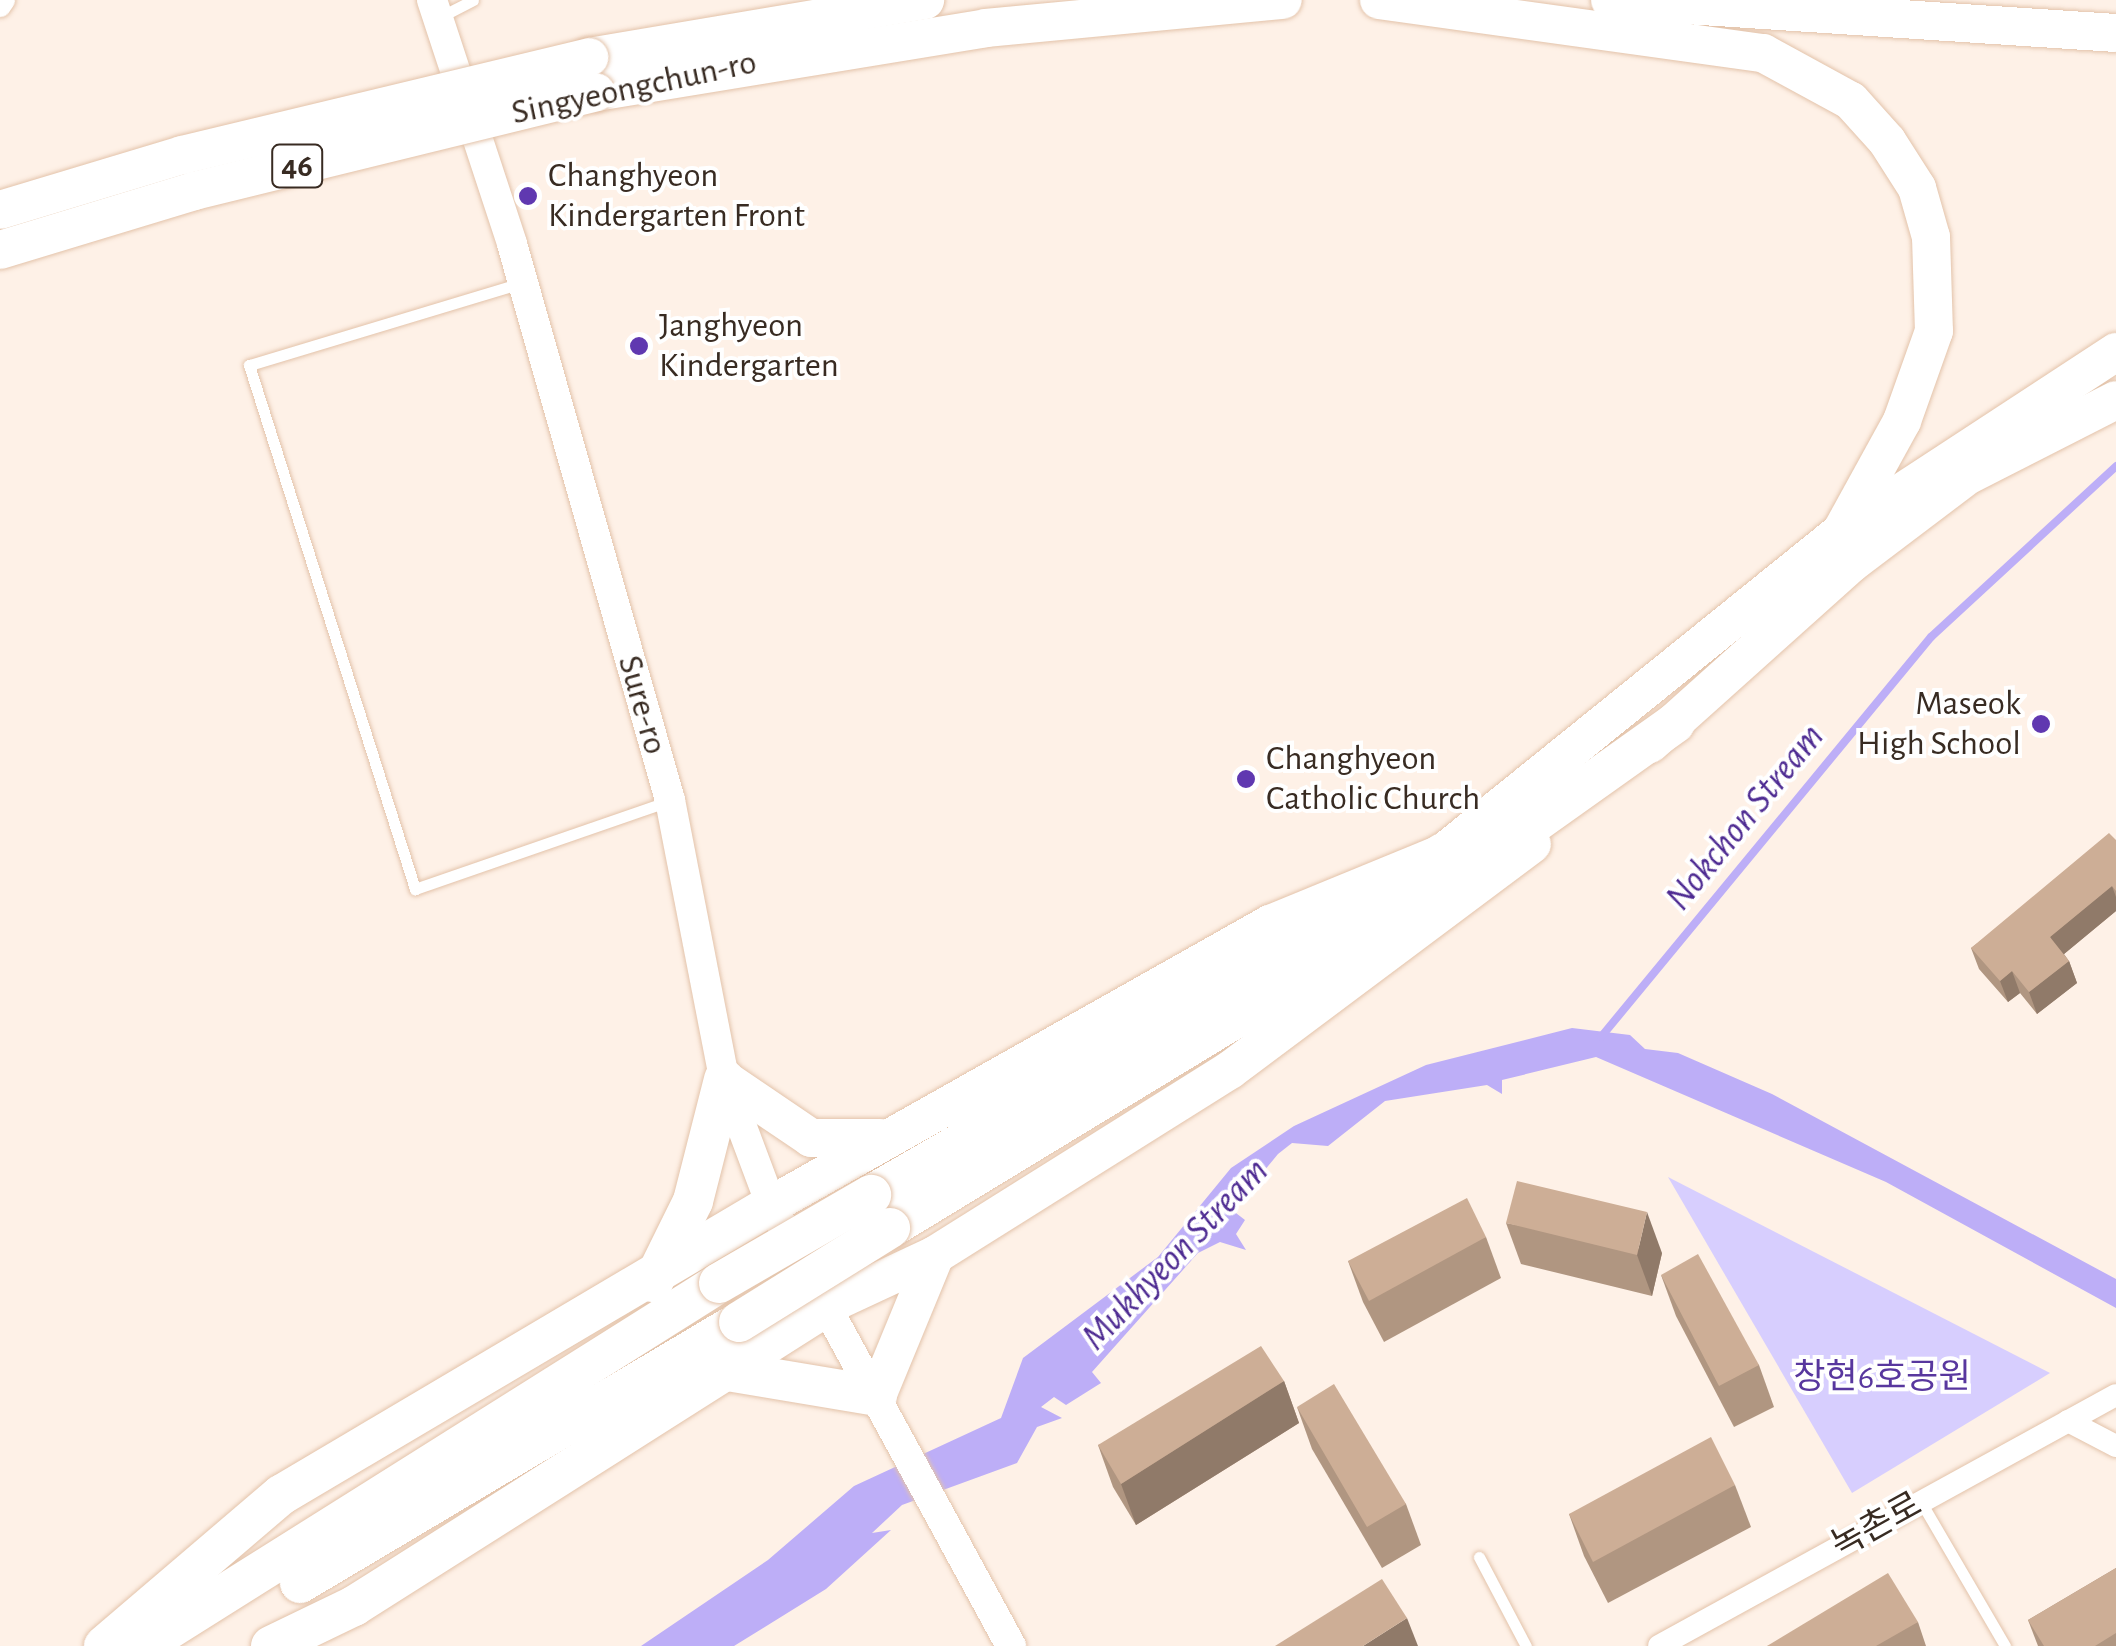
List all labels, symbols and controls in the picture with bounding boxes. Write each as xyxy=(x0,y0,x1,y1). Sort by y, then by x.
street label: Singyeongchun-ro xyxy=(508,42,760,134)
road number: 46 xyxy=(270,139,324,193)
place label: Changhyeon Kindergarten Front xyxy=(548,155,805,237)
marker: Changhyeon Kindergarten Front xyxy=(517,185,539,207)
place label: Janghyeon Kindergarten xyxy=(659,305,839,387)
marker: Janghyeon Kindergarten xyxy=(628,335,650,357)
street label: Sure-ro xyxy=(608,651,676,759)
place label: Maseok High School xyxy=(1857,683,2021,765)
marker: Maseok High School xyxy=(2030,713,2052,735)
water label: Nokchon Stream xyxy=(1657,716,1835,920)
place label: Changhyeon Catholic Church xyxy=(1266,738,1480,820)
marker: Changhyeon Catholic Church xyxy=(1235,768,1257,790)
water label: Mukhyeon Stream xyxy=(1073,1150,1279,1360)
park label: 창현6호공원 xyxy=(1793,1357,1971,1399)
street label: 녹촌로 xyxy=(1825,1484,1929,1568)

